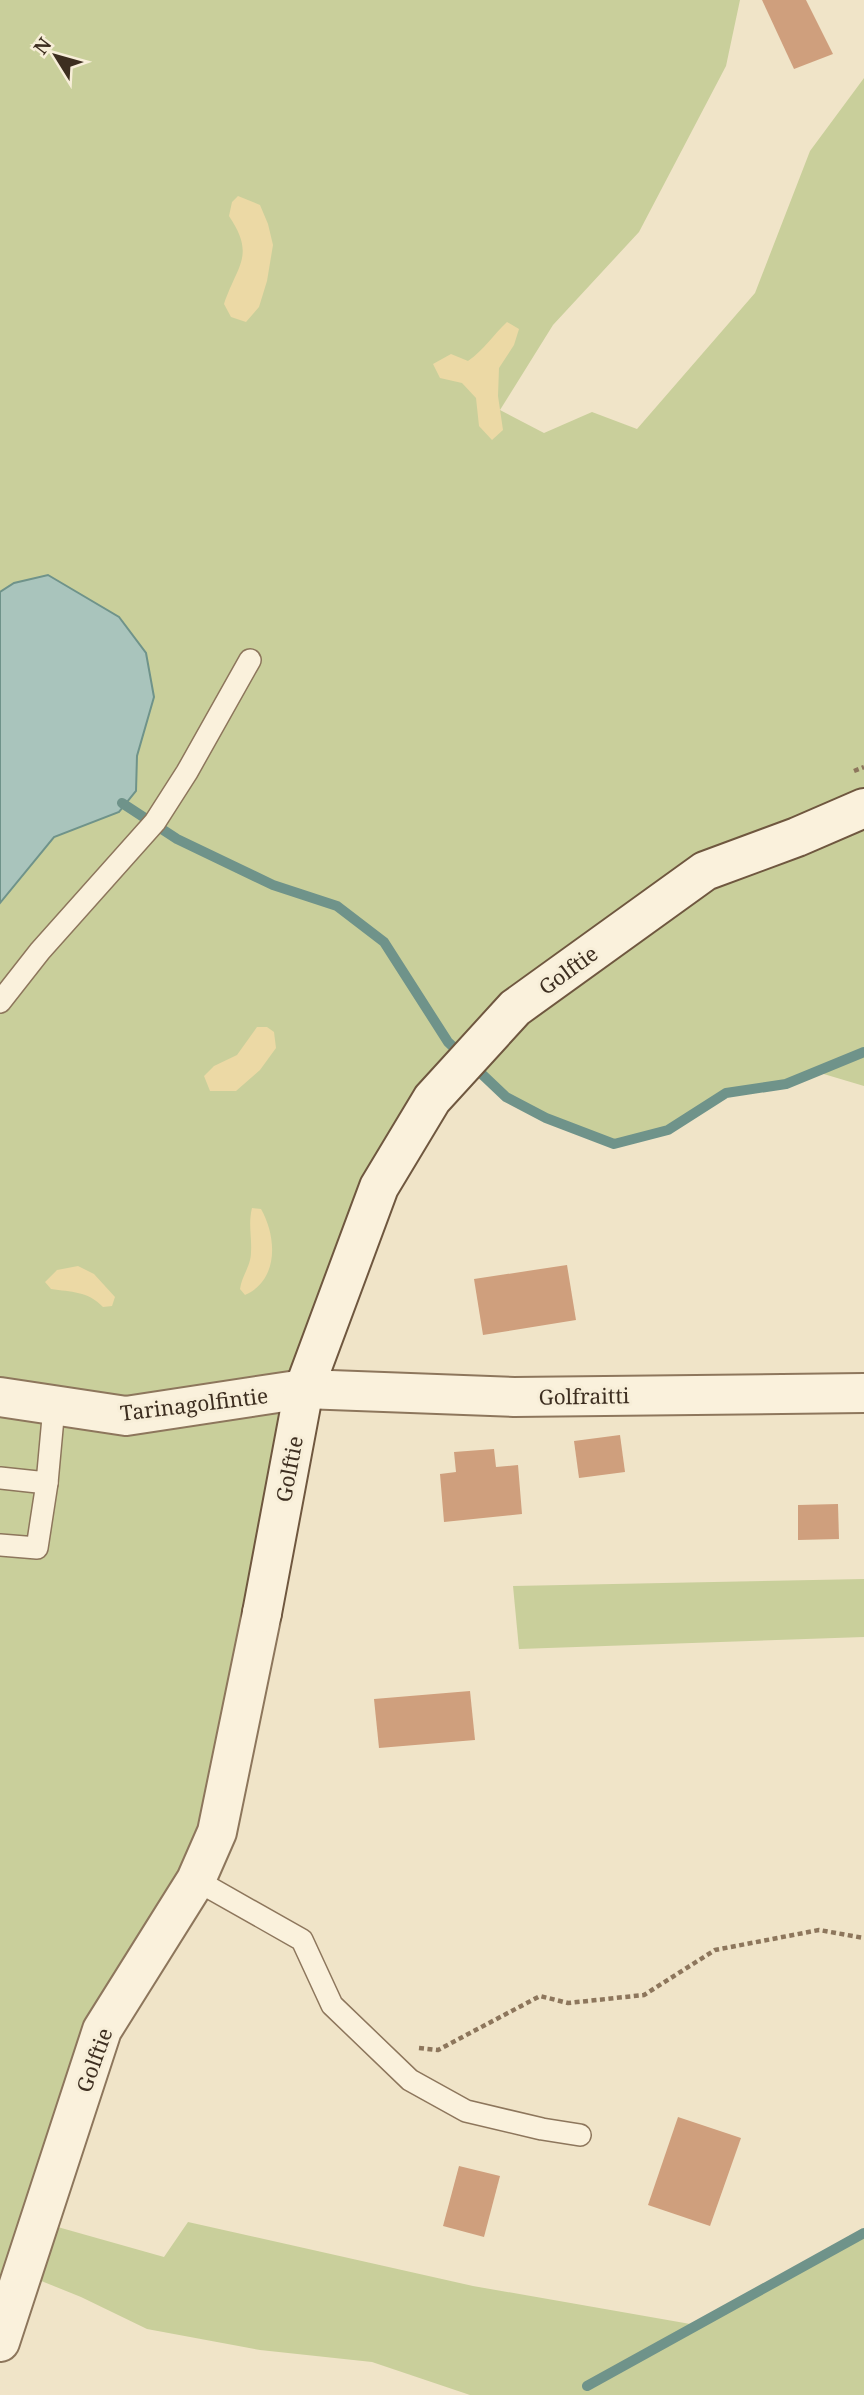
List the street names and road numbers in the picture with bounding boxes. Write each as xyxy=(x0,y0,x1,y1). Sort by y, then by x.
street label: Golftie xyxy=(533,939,603,1001)
street label: Tarinagolfintie xyxy=(118,1381,270,1427)
street label: Golfraitti xyxy=(538,1381,630,1411)
street label: Golftie xyxy=(269,1434,309,1504)
street label: Golftie xyxy=(69,2024,119,2096)

